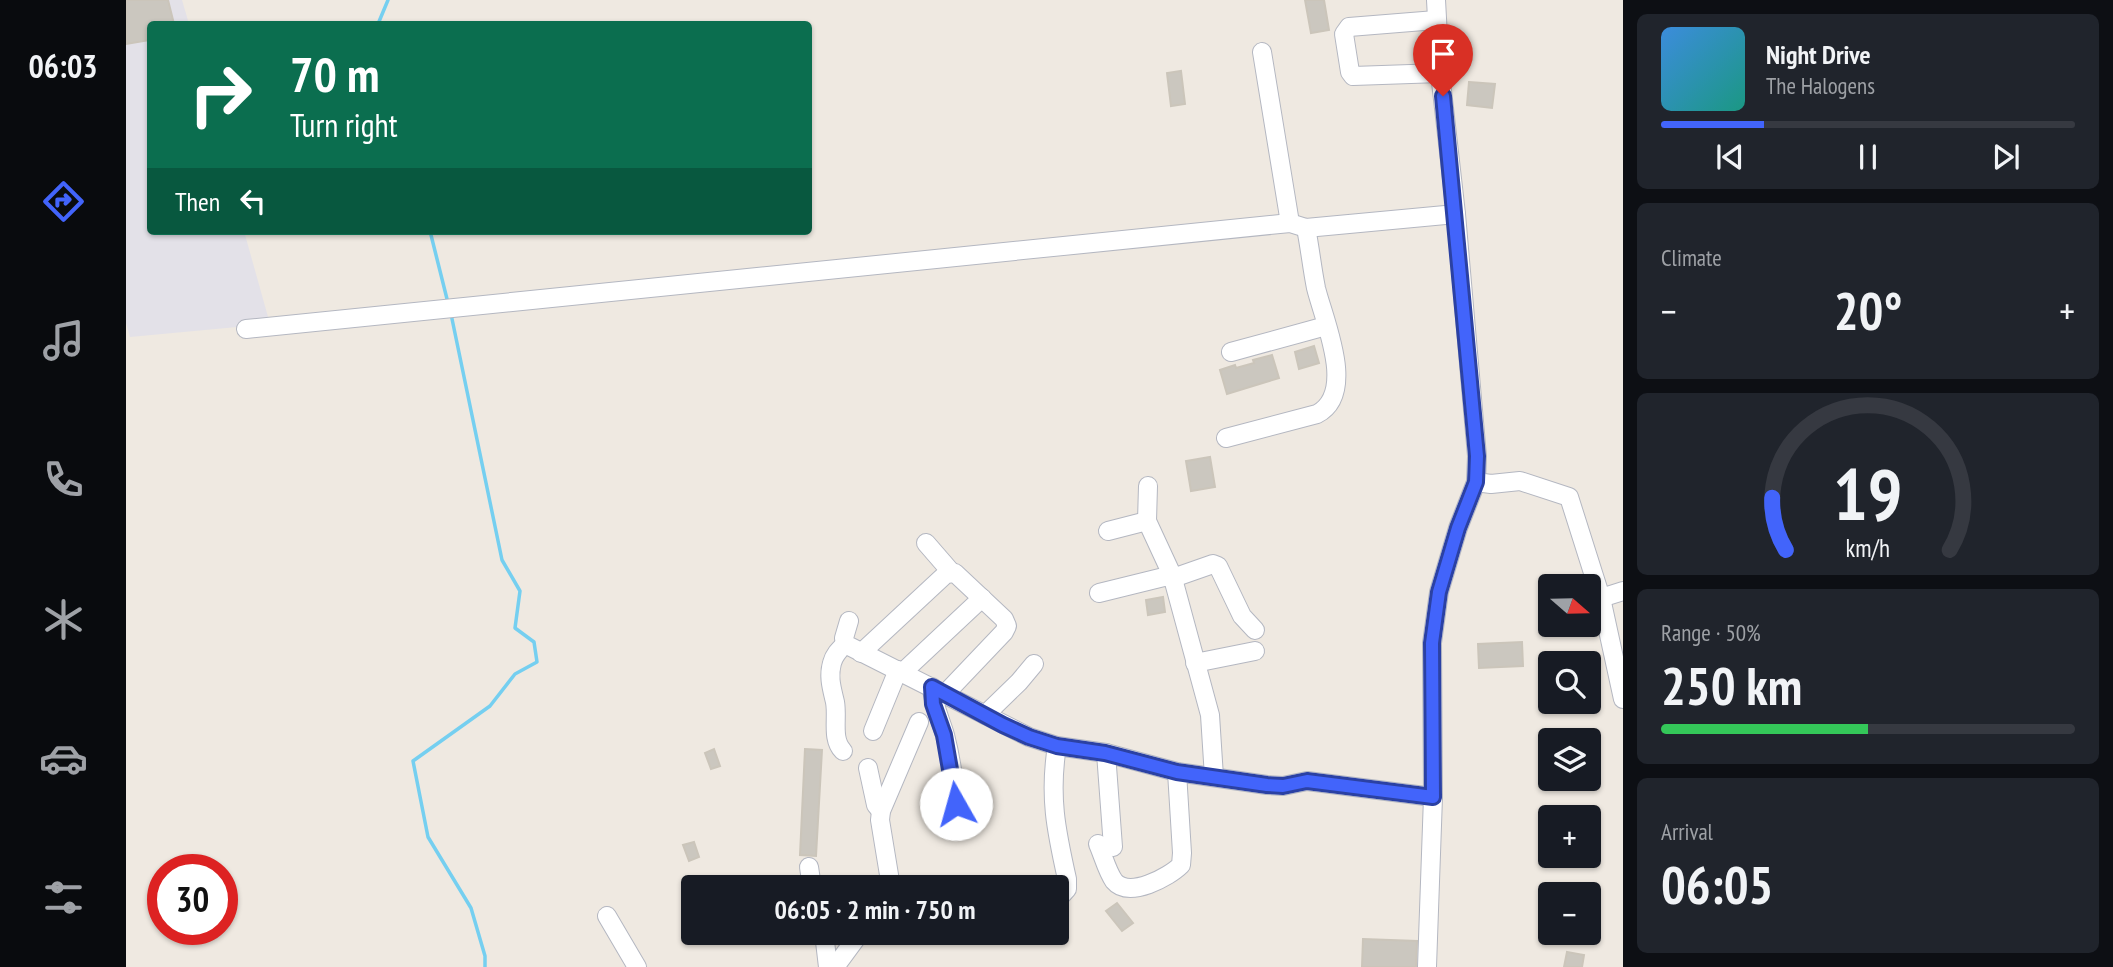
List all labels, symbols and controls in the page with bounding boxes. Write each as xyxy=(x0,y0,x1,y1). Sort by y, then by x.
pin xyxy=(1413,24,1473,96)
icon: arrive xyxy=(1424,35,1462,73)
text: Night Drive xyxy=(1766,38,1871,71)
text: 70 m xyxy=(290,42,379,106)
text: 06:03 xyxy=(28,45,98,87)
icon: right xyxy=(175,49,266,140)
text: The Halogens xyxy=(1766,71,1875,100)
text: Turn right xyxy=(290,104,398,146)
icon: previous xyxy=(1711,138,1749,176)
icon: pause xyxy=(1849,138,1887,176)
icon: next xyxy=(1987,138,2025,176)
icon: directions xyxy=(39,177,88,226)
icon: left xyxy=(234,182,272,220)
text: Then xyxy=(175,185,220,218)
text: Climate xyxy=(1661,243,1722,272)
text: 20° xyxy=(1834,277,1902,344)
text: − xyxy=(1661,286,1677,335)
text: + xyxy=(2059,286,2075,335)
icon: music xyxy=(39,316,88,365)
text: 19 xyxy=(1833,446,1903,540)
icon: phone xyxy=(39,455,88,504)
text: km/h xyxy=(1846,531,1890,563)
north arrow xyxy=(1538,574,1601,637)
map controls xyxy=(1538,574,1601,945)
icon: climate xyxy=(39,595,88,644)
text: Range · 50% xyxy=(1661,618,1761,647)
button: search xyxy=(1538,651,1601,714)
text: 250 km xyxy=(1661,652,1802,719)
button: layers xyxy=(1538,728,1601,791)
icon: car xyxy=(39,734,88,783)
position arrow xyxy=(919,767,993,841)
button: + xyxy=(1538,805,1601,868)
text: Arrival xyxy=(1661,817,1713,846)
text: 06:05 xyxy=(1661,851,1773,918)
speed limit sign: 30 xyxy=(147,854,238,945)
icon: filters xyxy=(39,873,88,922)
button: − xyxy=(1538,882,1601,945)
text: 06:05 · 2 min · 750 m xyxy=(775,893,975,926)

